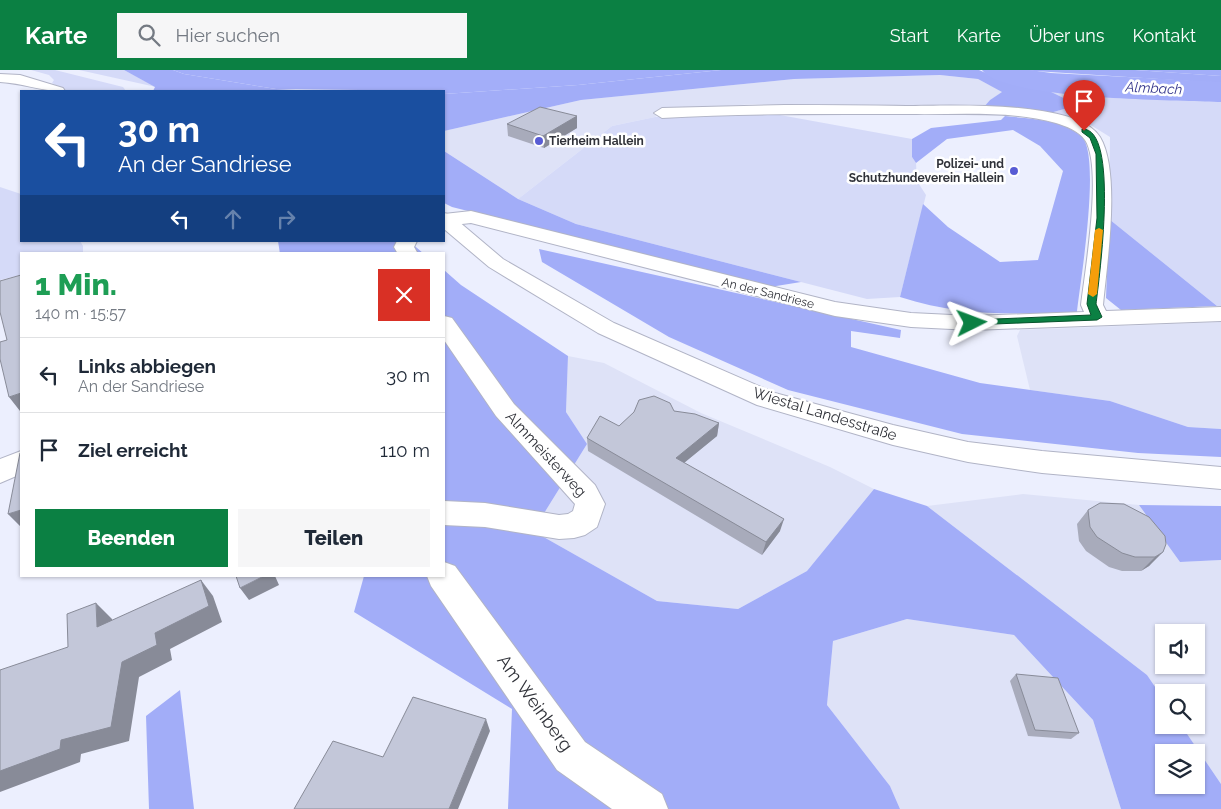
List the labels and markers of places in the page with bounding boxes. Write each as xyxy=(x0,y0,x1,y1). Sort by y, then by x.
pin xyxy=(1063,80,1105,131)
place label: Tierheim Hallein xyxy=(549,134,644,148)
marker: Tierheim Hallein xyxy=(533,135,545,147)
place label: Polizei- und Schutzhundeverein Hallein xyxy=(849,157,1004,185)
marker: Polizei- und Schutzhundeverein Hallein xyxy=(1008,165,1020,177)

